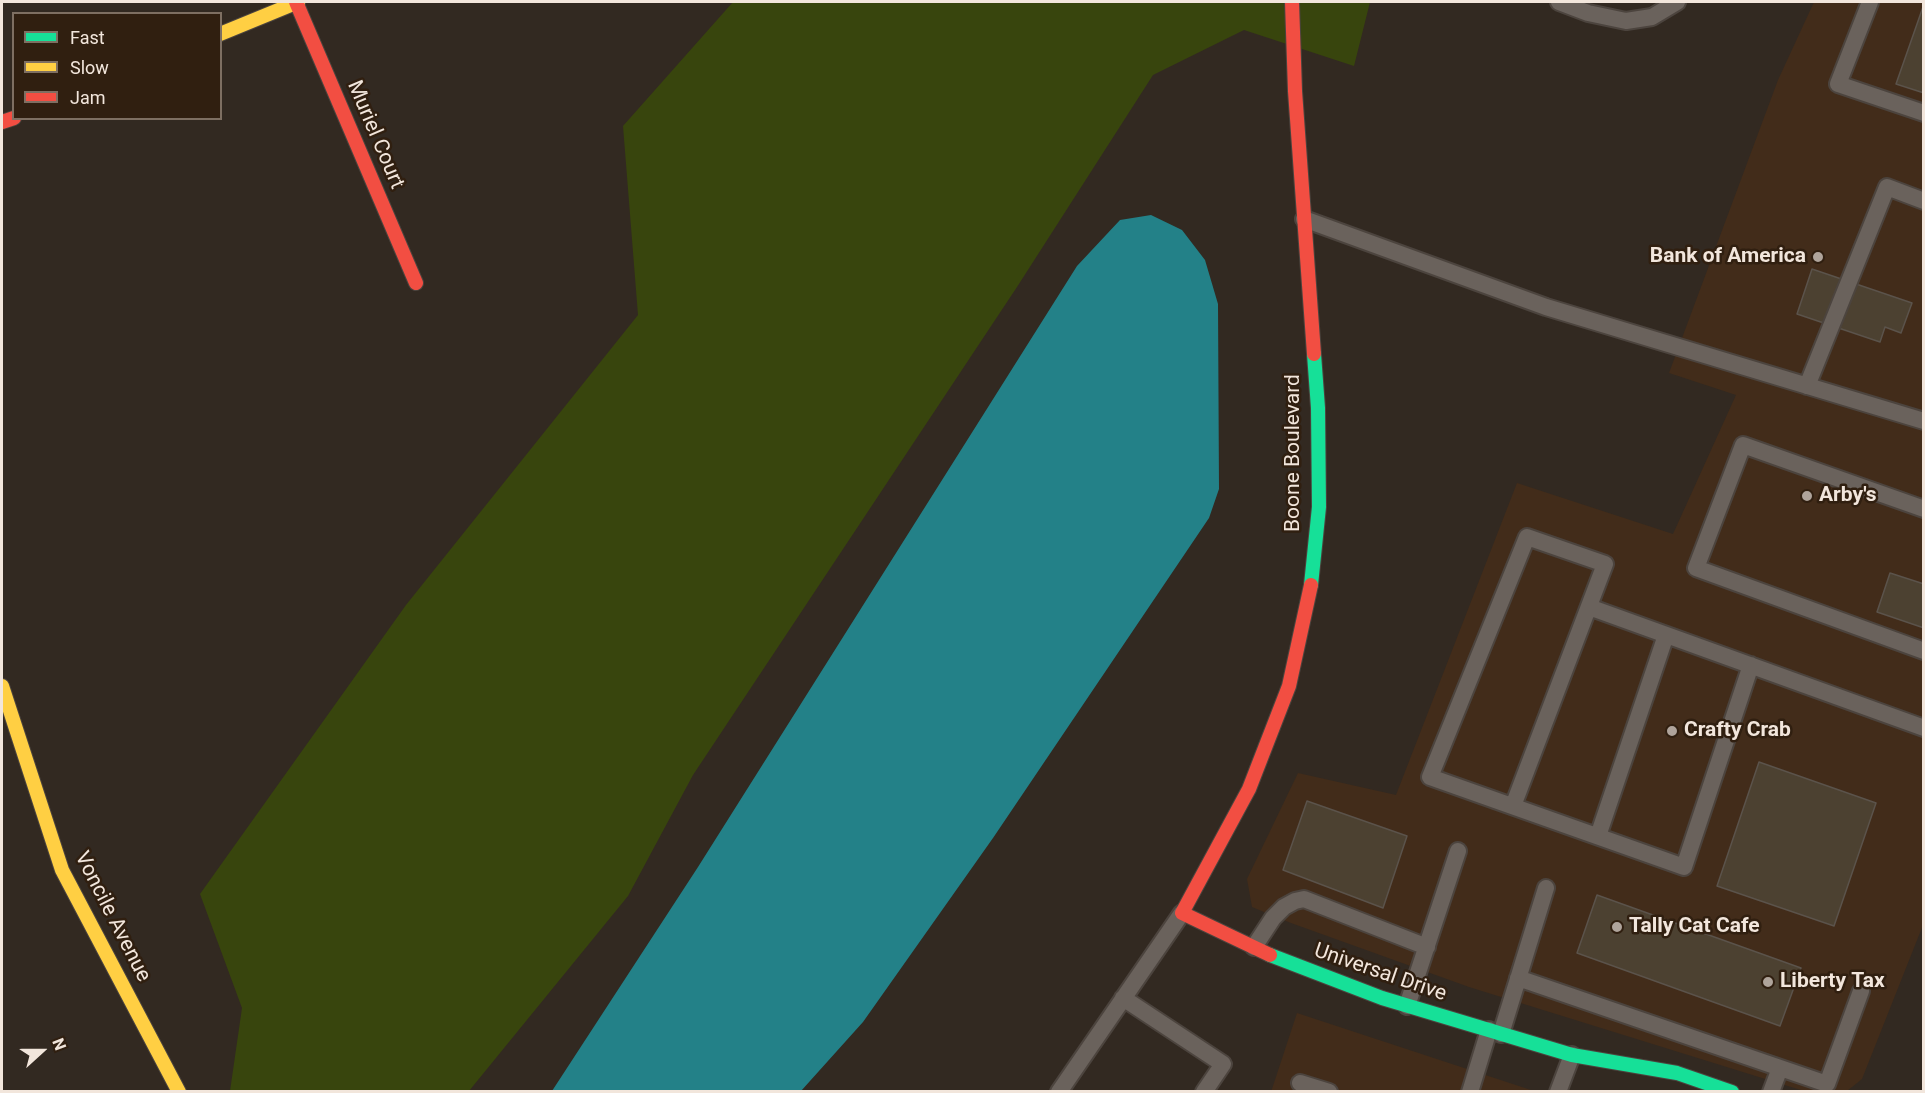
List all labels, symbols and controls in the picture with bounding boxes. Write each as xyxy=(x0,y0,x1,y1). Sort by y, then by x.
legend xyxy=(12,12,222,120)
text: Fast xyxy=(70,27,105,48)
text: Slow xyxy=(70,57,109,78)
street label: Muriel Court xyxy=(341,77,409,193)
text: Jam xyxy=(70,87,106,108)
place label: Bank of America xyxy=(1650,244,1806,270)
marker: Bank of America xyxy=(1811,250,1825,264)
street label: Boone Boulevard xyxy=(1281,374,1307,532)
place label: Arby's xyxy=(1819,483,1876,509)
marker: Arby's xyxy=(1800,489,1814,503)
place label: Crafty Crab xyxy=(1684,718,1791,744)
marker: Crafty Crab xyxy=(1665,724,1679,738)
street label: Voncile Avenue xyxy=(68,848,156,986)
place label: Tally Cat Cafe xyxy=(1629,914,1760,940)
marker: Tally Cat Cafe xyxy=(1610,920,1624,934)
street label: Universal Drive xyxy=(1310,939,1450,1007)
place label: Liberty Tax xyxy=(1780,969,1885,995)
marker: Liberty Tax xyxy=(1761,975,1775,989)
north arrow xyxy=(12,1021,72,1081)
text: N xyxy=(48,1036,70,1053)

